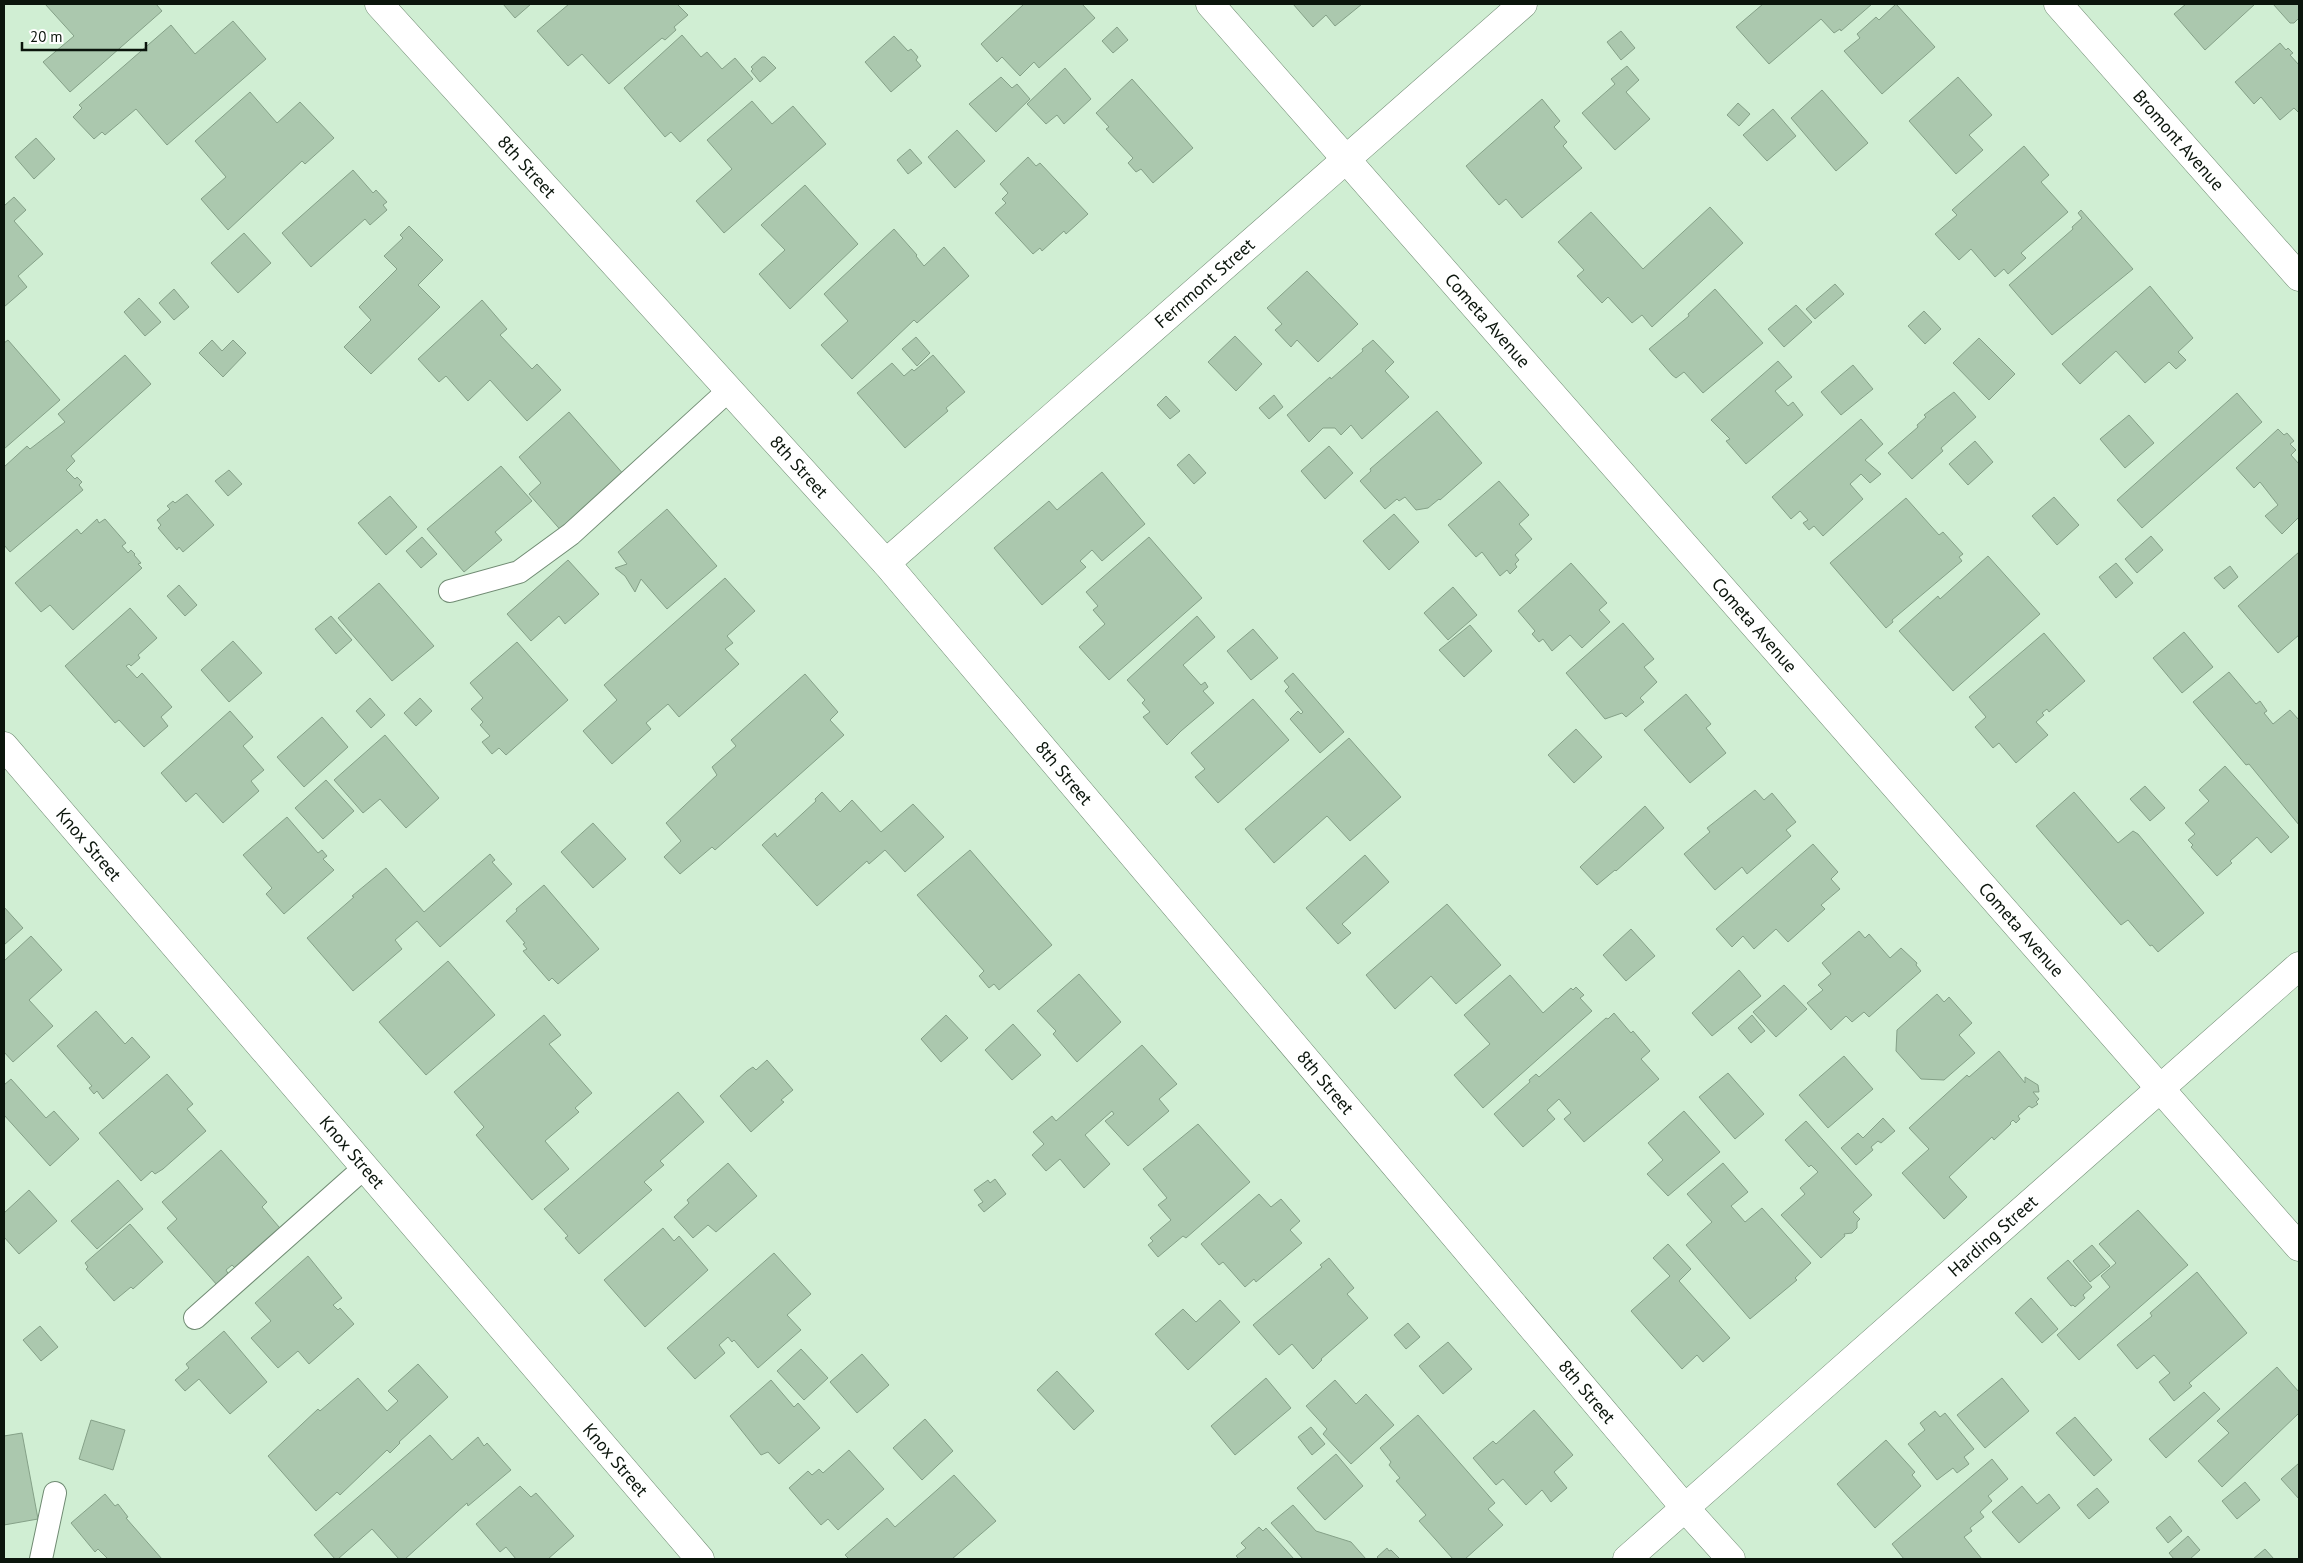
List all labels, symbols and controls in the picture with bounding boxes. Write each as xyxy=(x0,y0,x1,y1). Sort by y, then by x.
scale bar xyxy=(22,20,146,52)
text: 20 m xyxy=(30,27,63,46)
street label: Bromont Avenue xyxy=(2128,85,2229,195)
street label: 8th Street xyxy=(493,131,561,203)
street label: Fernmont Street xyxy=(1150,233,1259,333)
street label: Cometa Avenue xyxy=(1440,268,1536,373)
street label: 8th Street xyxy=(765,431,834,503)
street label: Cometa Avenue xyxy=(1707,573,1802,677)
street label: 8th Street xyxy=(1031,736,1098,810)
street label: Knox Street xyxy=(51,803,127,886)
street label: Cometa Avenue xyxy=(1974,877,2069,982)
street label: 8th Street xyxy=(1292,1046,1359,1119)
street label: Knox Street xyxy=(315,1111,390,1193)
street label: Harding Street xyxy=(1943,1190,2042,1281)
street label: 8th Street xyxy=(1554,1355,1621,1428)
street label: Knox Street xyxy=(578,1418,653,1501)

